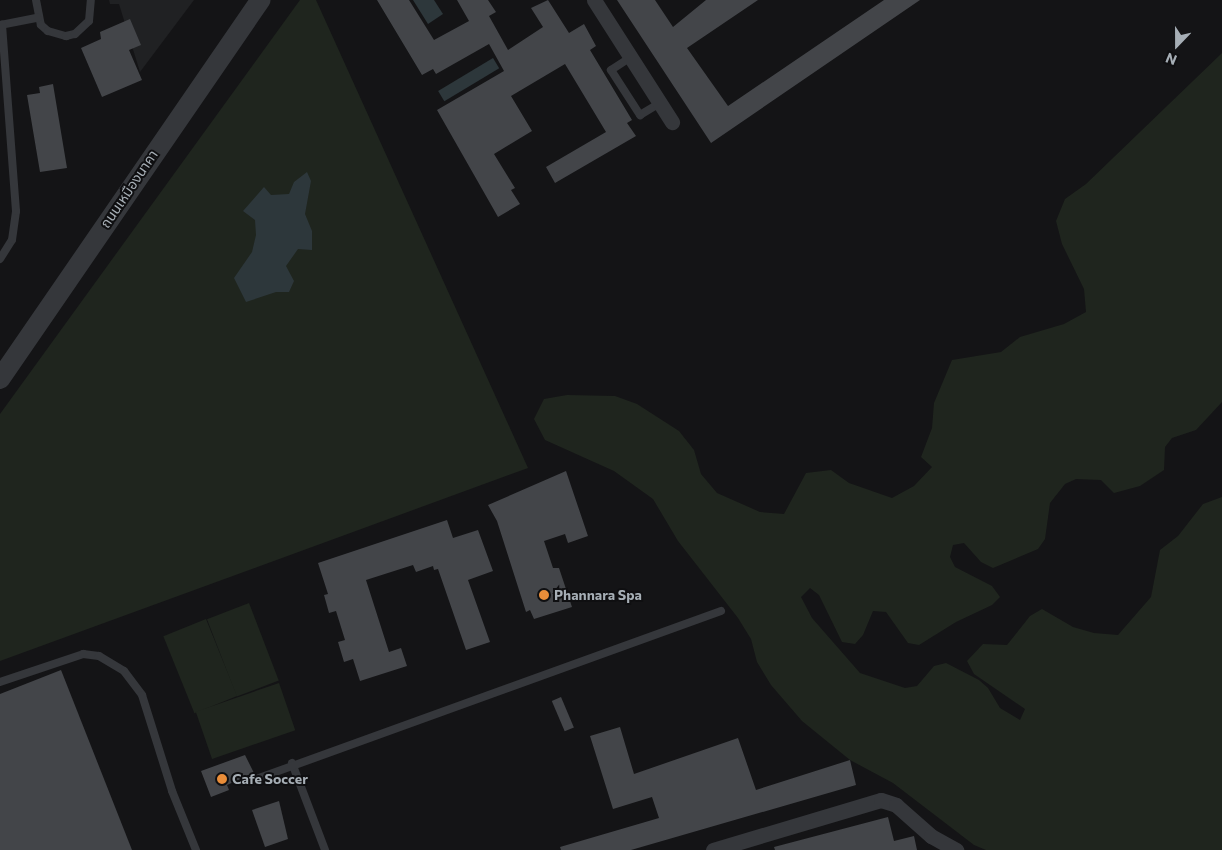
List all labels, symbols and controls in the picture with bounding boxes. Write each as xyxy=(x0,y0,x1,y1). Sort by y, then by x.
north arrow xyxy=(1152,20,1202,70)
text: N xyxy=(1163,50,1179,69)
street label: ถนนเหมืองนาคา xyxy=(97,147,161,231)
place label: Phannara Spa xyxy=(554,587,642,603)
marker: Phannara Spa xyxy=(538,589,550,601)
place label: Cafe Soccer xyxy=(232,771,308,787)
marker: Cafe Soccer xyxy=(216,773,228,785)

